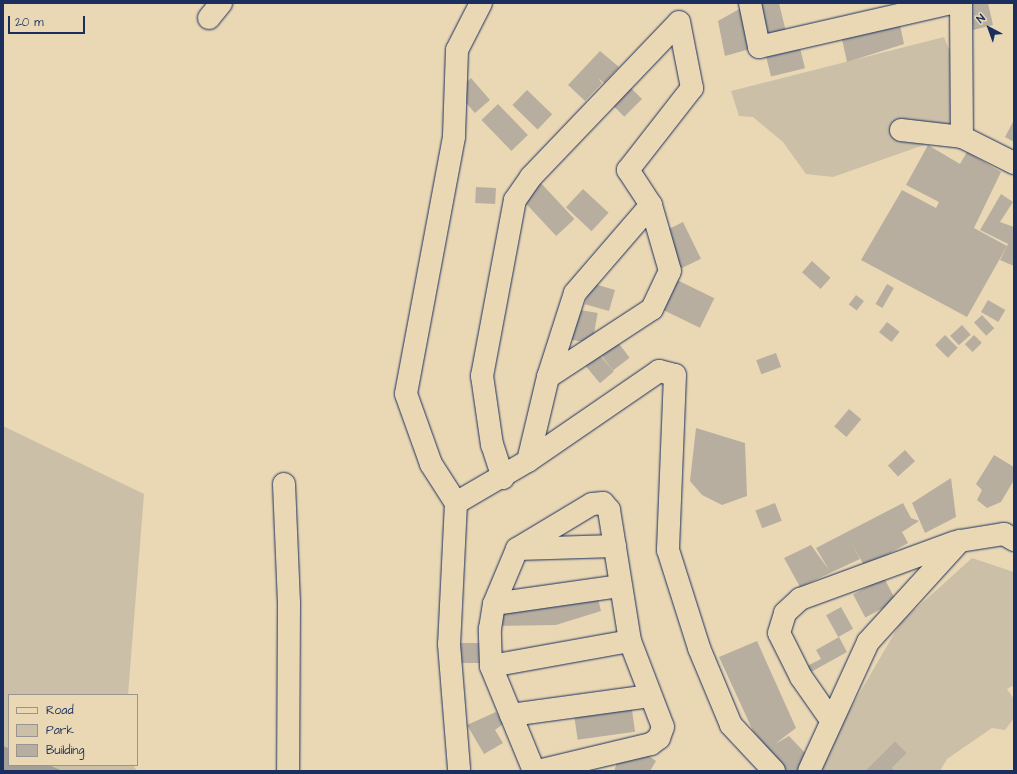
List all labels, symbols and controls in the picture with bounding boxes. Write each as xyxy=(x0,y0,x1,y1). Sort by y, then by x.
scale bar xyxy=(10,8,87,34)
north arrow xyxy=(969,8,1009,48)
text: N xyxy=(973,11,988,26)
text: 20 m xyxy=(15,14,44,31)
legend xyxy=(8,694,138,766)
text: Road xyxy=(46,702,74,719)
text: Park xyxy=(46,722,74,739)
text: Building xyxy=(46,742,84,759)

